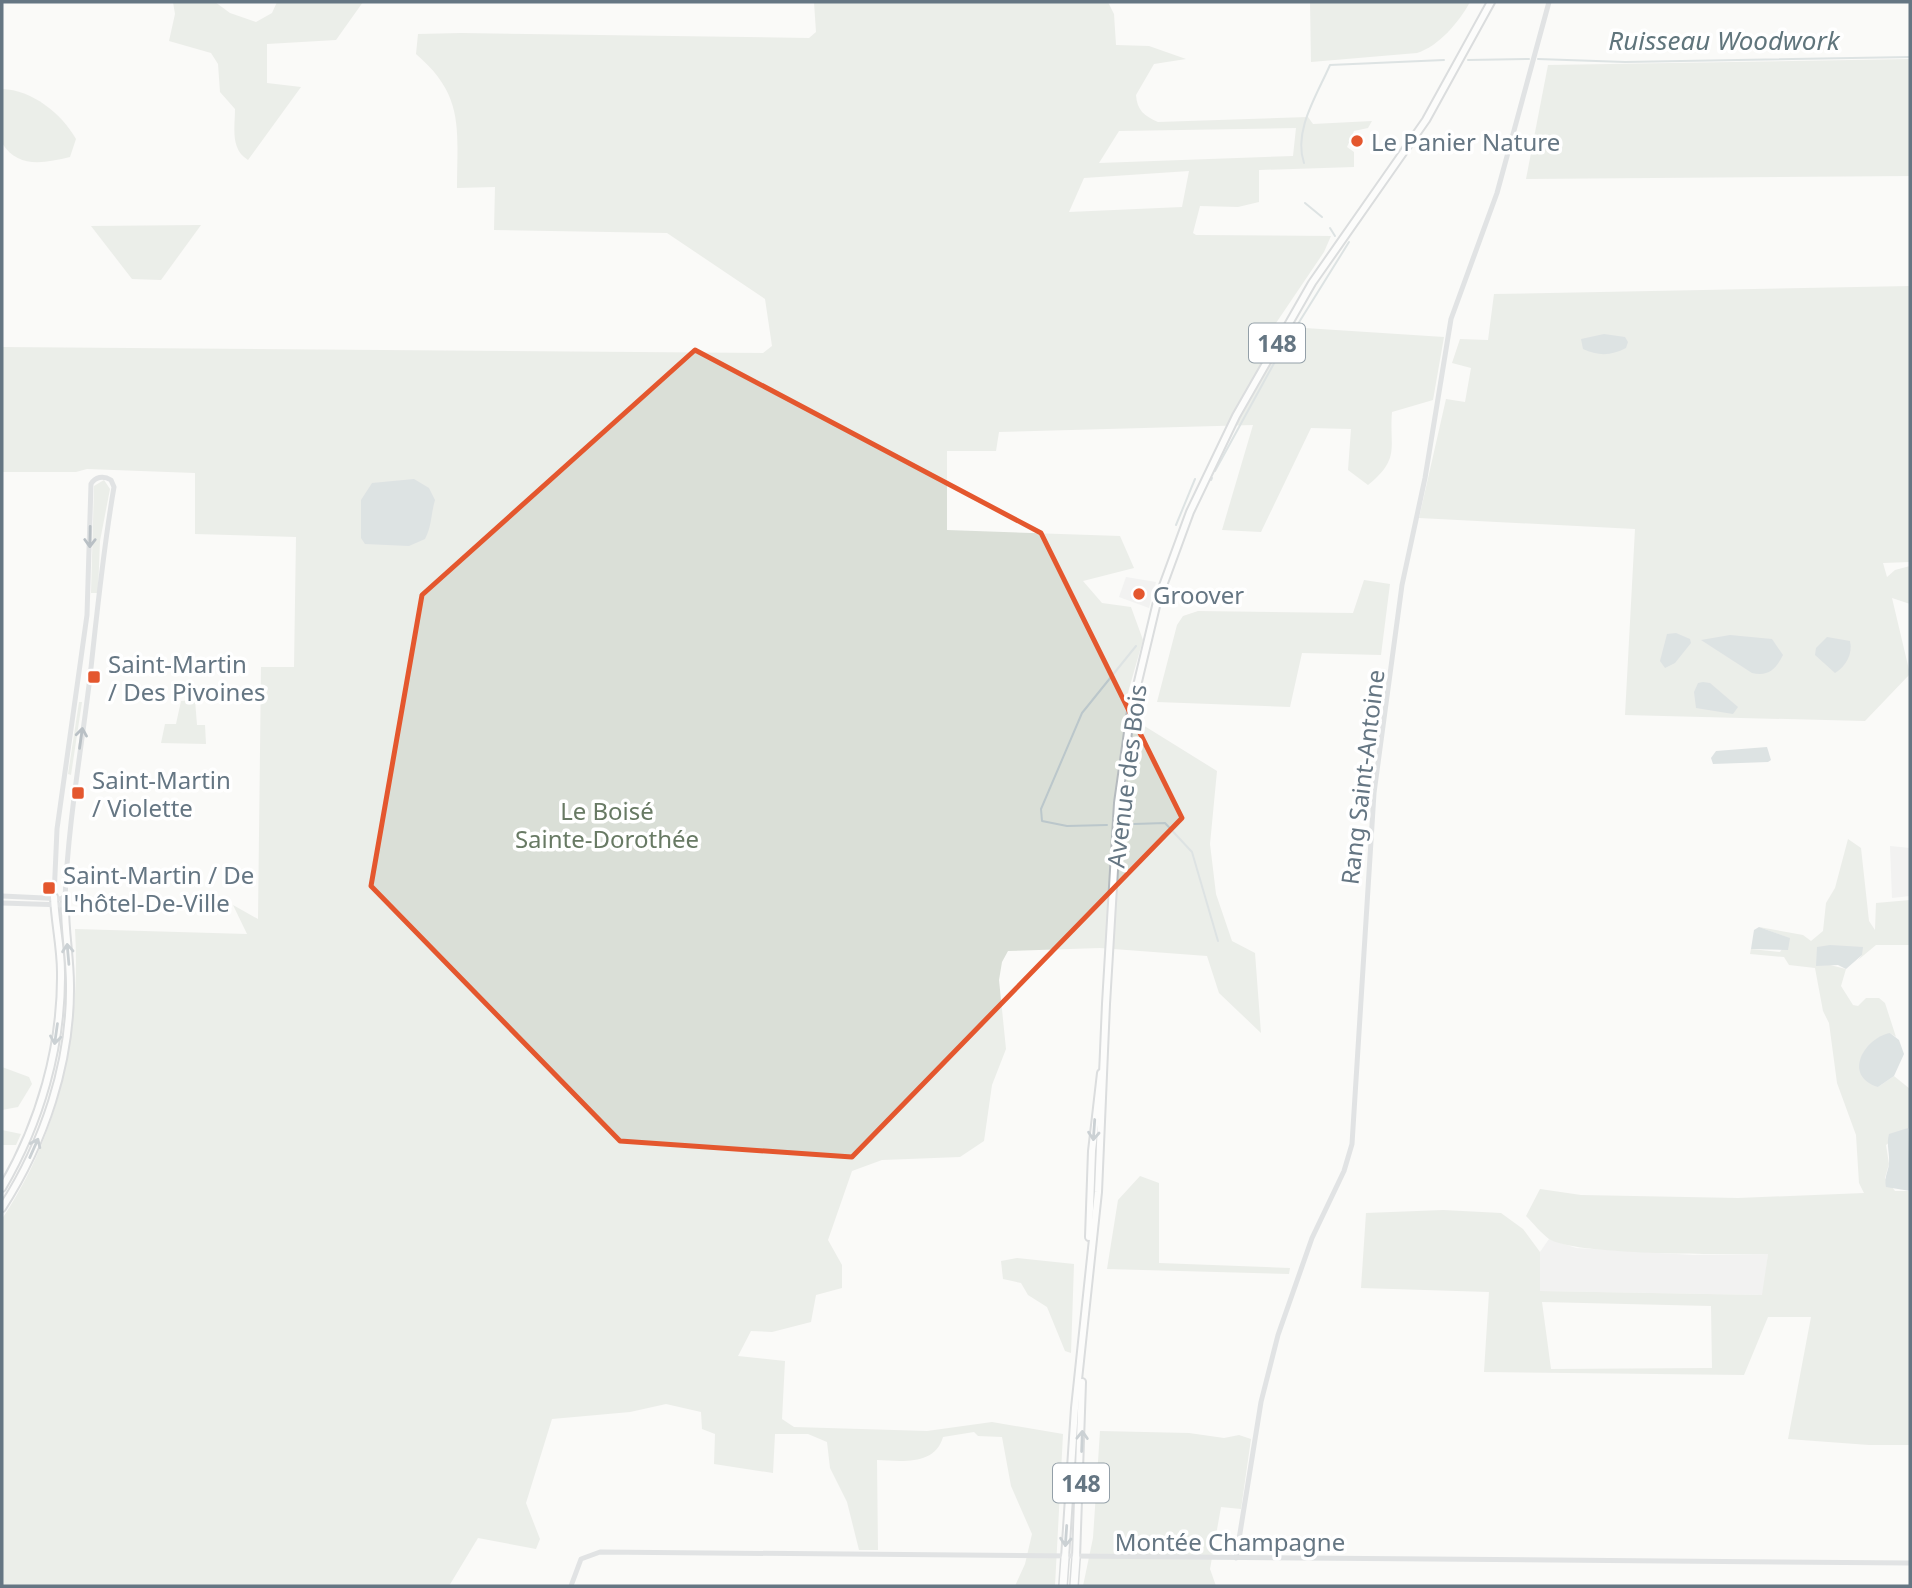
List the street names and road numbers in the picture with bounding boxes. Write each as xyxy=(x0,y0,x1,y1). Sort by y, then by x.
road number: 148 xyxy=(1249,324,1305,362)
street label: Rang Saint-Antoine xyxy=(1332,668,1392,886)
street label: Avenue des Bois xyxy=(1098,683,1154,869)
road number: 148 xyxy=(1053,1464,1109,1502)
street label: Montée Champagne xyxy=(1115,1525,1345,1558)

